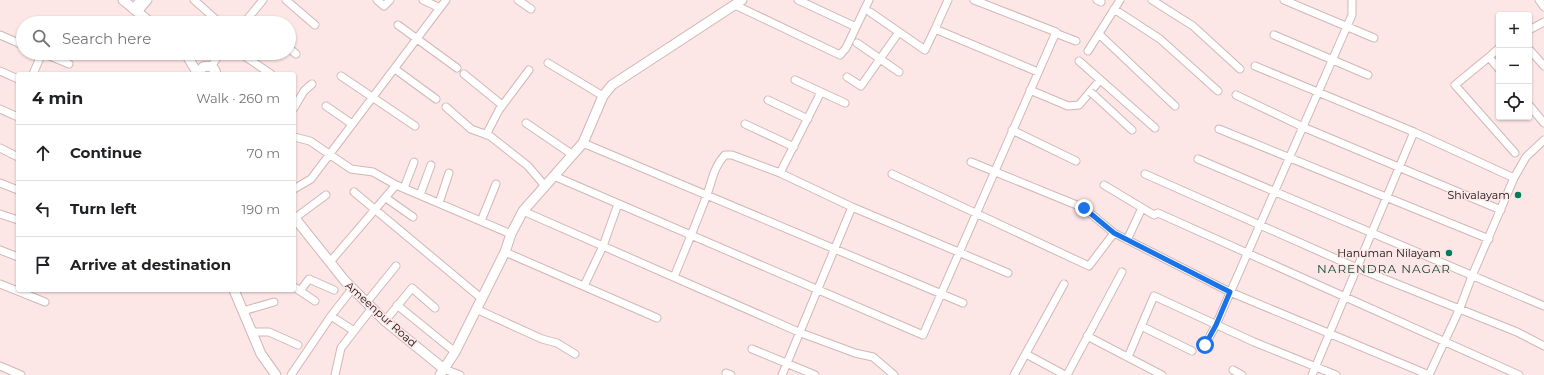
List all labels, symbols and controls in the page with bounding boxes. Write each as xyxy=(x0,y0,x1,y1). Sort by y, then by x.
map controls xyxy=(1496,12,1532,120)
button: + xyxy=(1496,12,1532,48)
search box xyxy=(16,16,296,60)
icon: search xyxy=(30,27,52,49)
text: Search here xyxy=(62,29,151,48)
button: − xyxy=(1496,48,1532,84)
button: locate xyxy=(1496,84,1532,120)
text: 4 min xyxy=(32,88,83,108)
text: Walk · 260 m xyxy=(196,90,280,106)
icon: ahead xyxy=(32,142,54,164)
text: Continue xyxy=(70,143,142,162)
text: 70 m xyxy=(247,145,280,161)
place label: Shivalayam xyxy=(1447,188,1510,202)
marker: Shivalayam xyxy=(1513,190,1523,200)
icon: left xyxy=(32,198,54,220)
text: Turn left xyxy=(70,199,137,218)
route end xyxy=(1075,199,1093,217)
text: 190 m xyxy=(242,201,280,217)
place label: Hanuman Nilayam xyxy=(1337,246,1441,260)
marker: Hanuman Nilayam xyxy=(1444,248,1454,258)
icon: arrive xyxy=(32,254,54,276)
text: Arrive at destination xyxy=(70,255,231,274)
district label: NARENDRA NAGAR xyxy=(1317,261,1451,276)
street label: Ameenpur Road xyxy=(342,278,420,350)
route start xyxy=(1196,336,1214,354)

